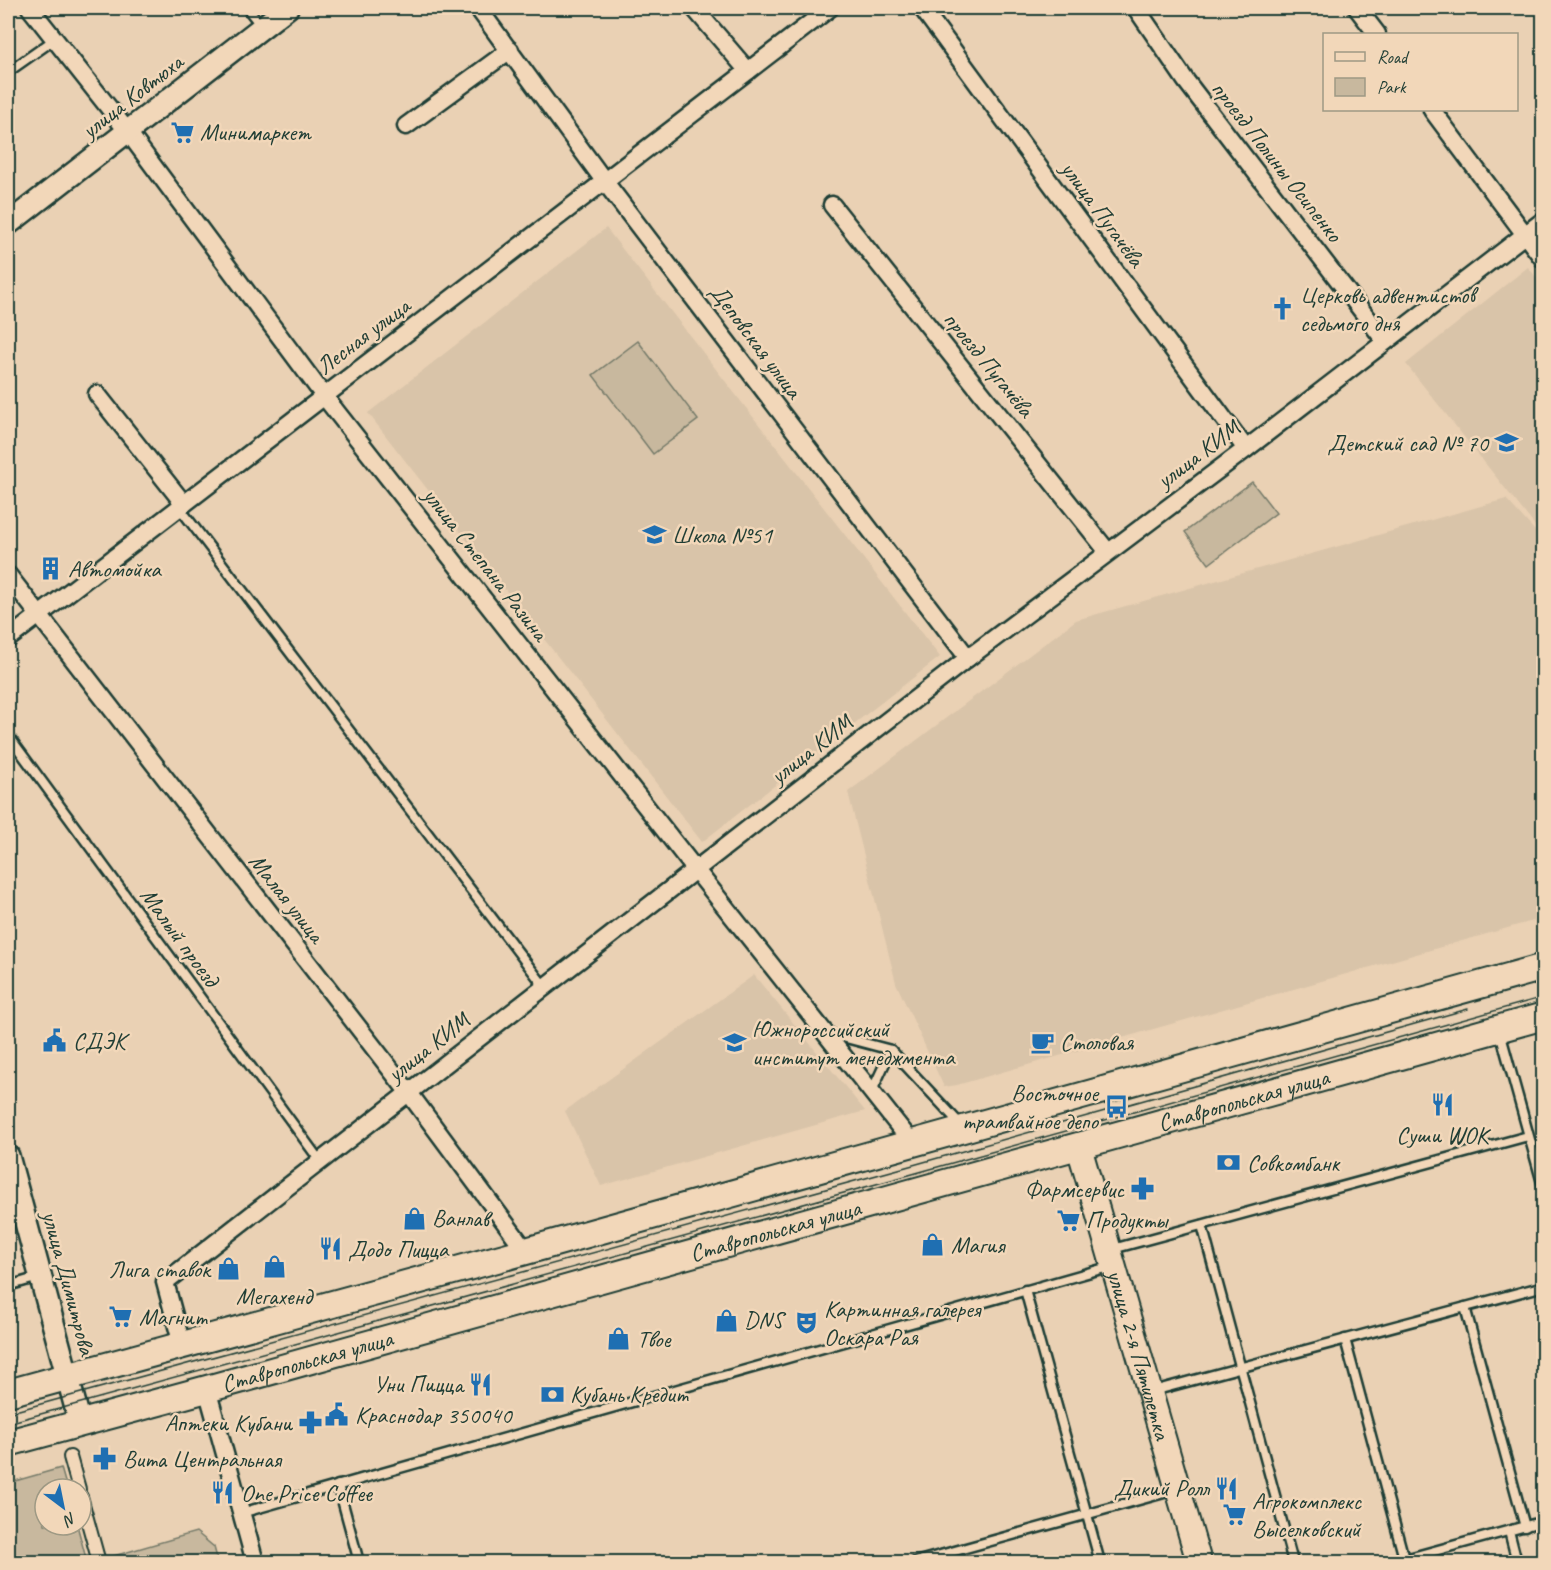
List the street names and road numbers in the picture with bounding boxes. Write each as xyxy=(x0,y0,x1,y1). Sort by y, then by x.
street label: улица Ковтюха xyxy=(74,46,191,146)
street label: проезд Полины Осипенко xyxy=(1205,74,1350,249)
street label: улица Пугачёва xyxy=(1053,153,1152,274)
street label: Деповская улица xyxy=(703,278,810,406)
street label: Лесная улица xyxy=(310,290,418,381)
street label: проезд Пугачёва xyxy=(937,305,1042,425)
street label: улица КИМ xyxy=(1149,412,1247,496)
street label: улица Степана Разина xyxy=(415,480,557,648)
street label: улица КИМ xyxy=(762,706,860,792)
street label: Малая улица xyxy=(243,847,333,951)
street label: Малый проезд xyxy=(134,882,228,995)
street label: улица КИМ xyxy=(379,1004,477,1090)
street label: Ставропольская улица xyxy=(1154,1061,1333,1138)
street label: Ставропольская улица xyxy=(686,1192,865,1269)
street label: улица Димитрова xyxy=(35,1206,103,1360)
street label: улица 2-я Пятилетка xyxy=(1100,1264,1178,1444)
street label: Ставропольская улица xyxy=(218,1323,397,1399)

